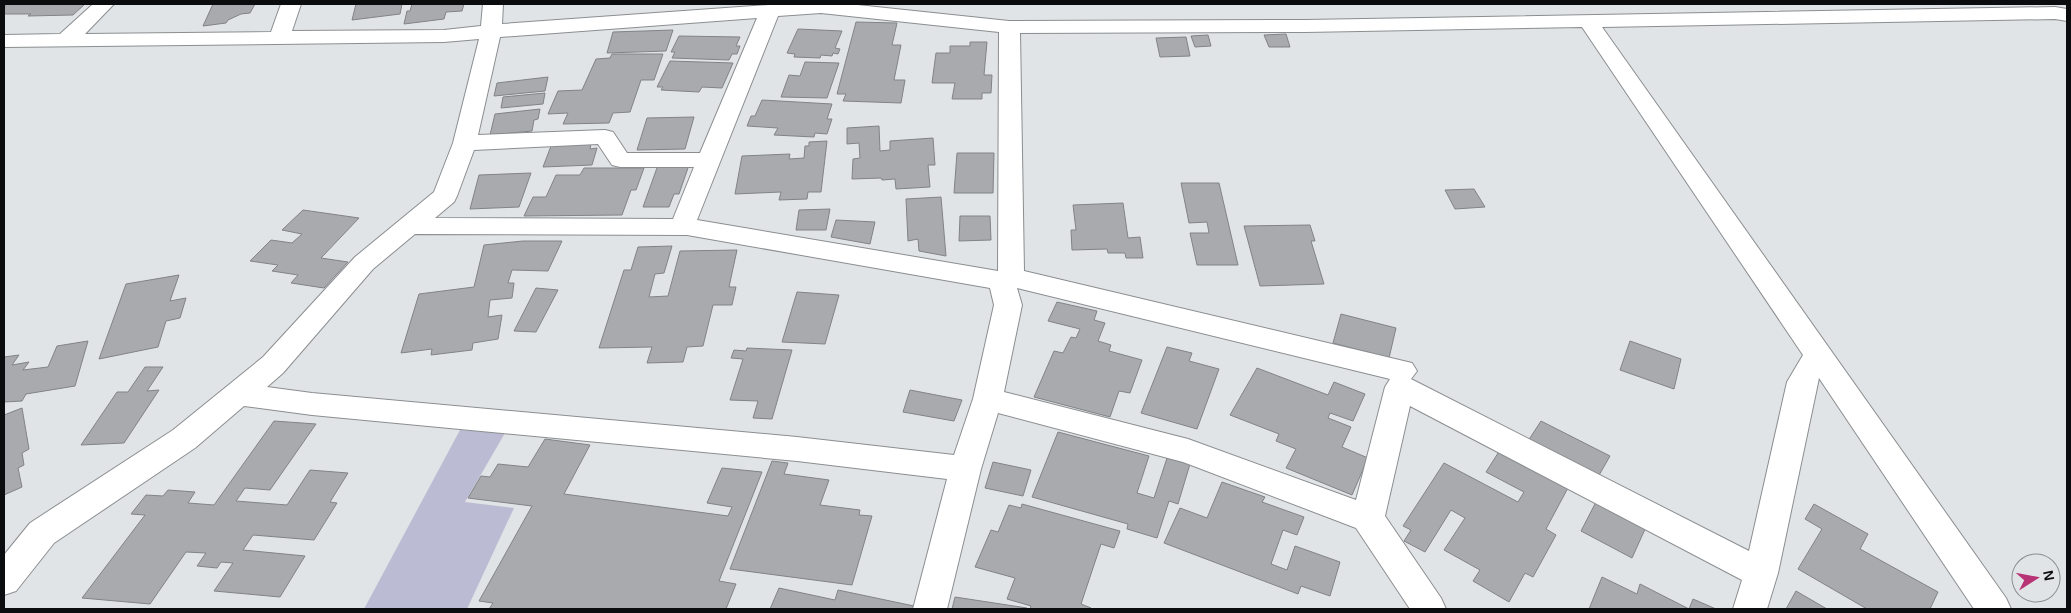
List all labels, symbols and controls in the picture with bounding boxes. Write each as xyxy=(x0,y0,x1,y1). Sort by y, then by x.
north arrow xyxy=(2011,553,2061,603)
text: N xyxy=(2040,569,2058,582)

